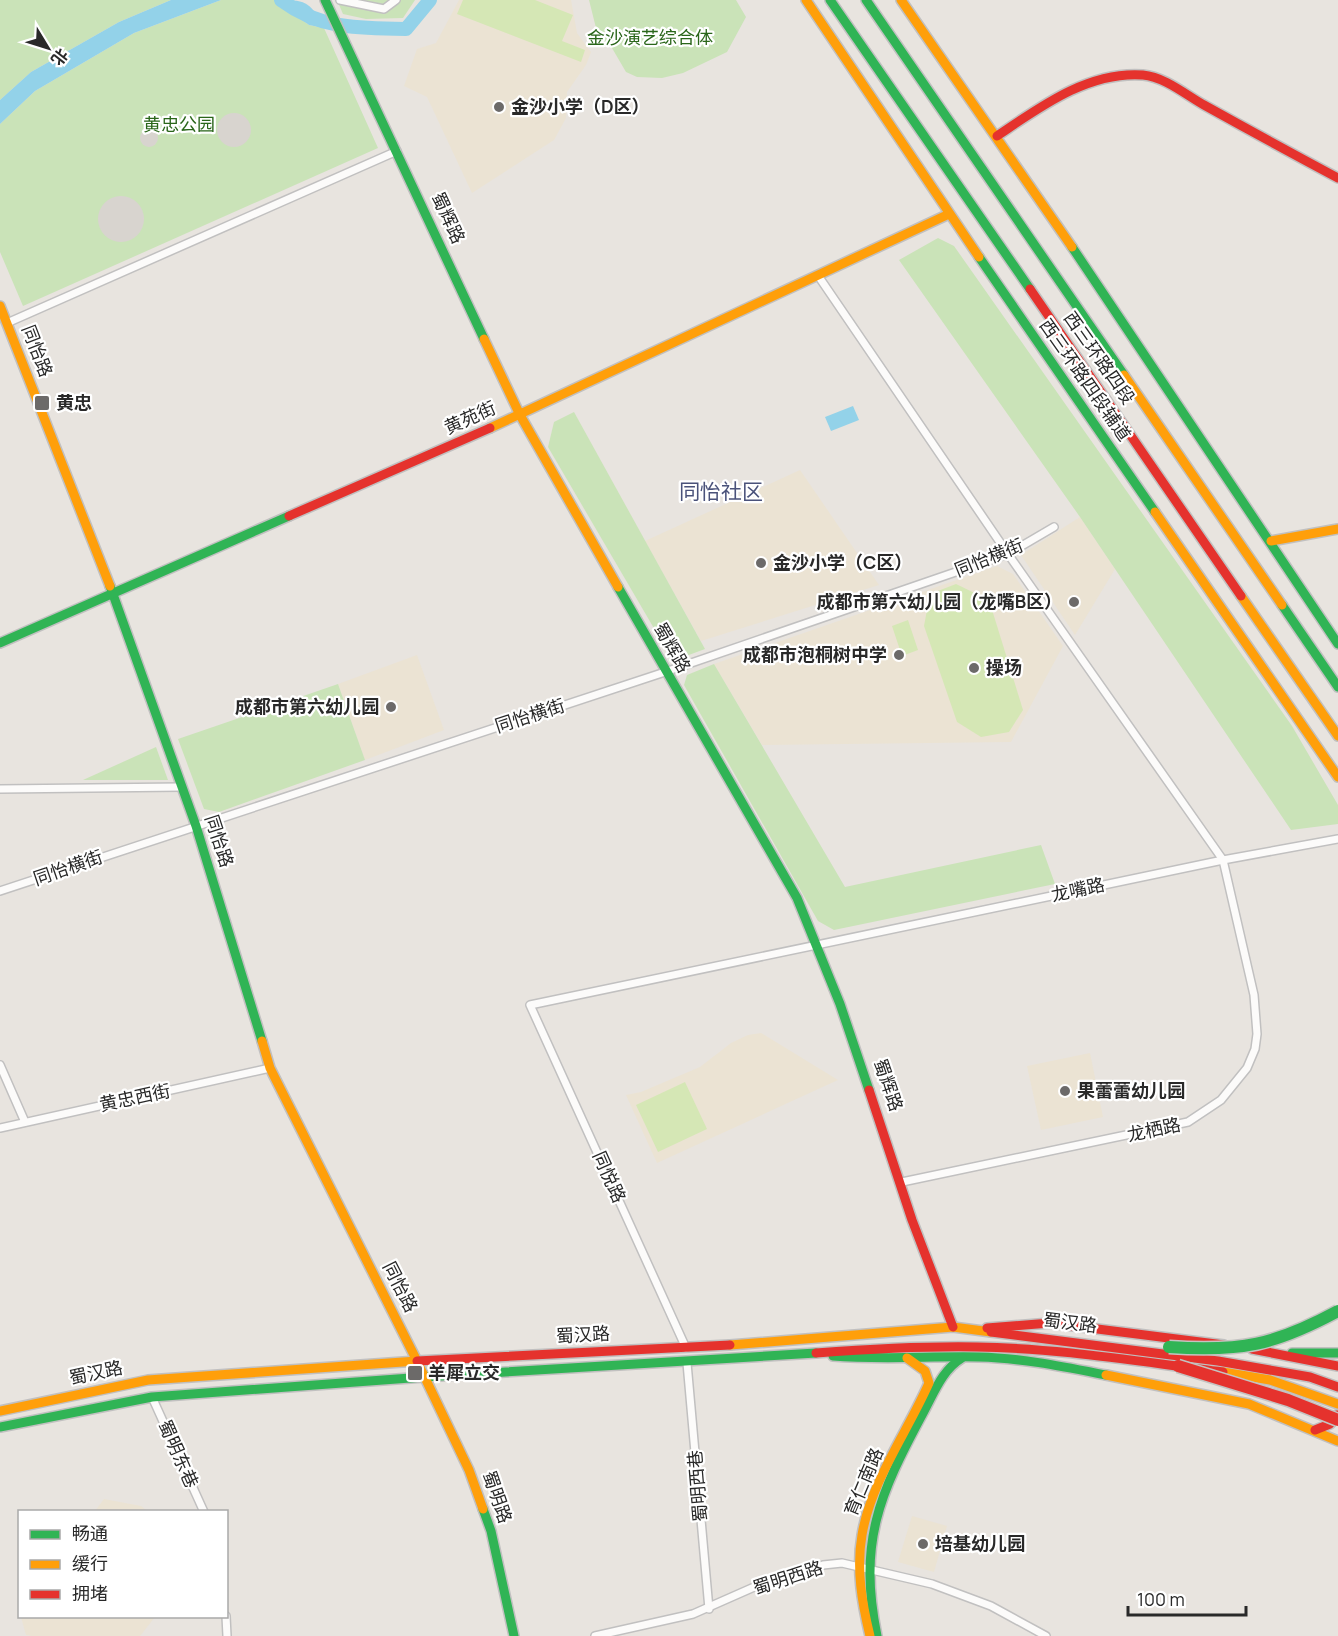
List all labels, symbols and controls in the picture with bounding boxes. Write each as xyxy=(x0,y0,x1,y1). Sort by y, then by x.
north arrow xyxy=(18,18,78,78)
park label: 金沙演艺综合体 xyxy=(587,25,713,49)
text: 北 xyxy=(46,44,73,70)
place label: 金沙小学（D区） xyxy=(511,94,650,118)
marker: 金沙小学（D区） xyxy=(492,100,506,114)
park label: 黄忠公园 xyxy=(143,112,215,136)
street label: 蜀辉路 xyxy=(427,188,471,247)
street label: 西三环路四段 xyxy=(1059,306,1141,409)
street label: 西三环路四段辅道 xyxy=(1035,314,1137,445)
street label: 同怡路 xyxy=(17,321,59,380)
place label: 黄忠 xyxy=(56,390,92,414)
marker: 黄忠 xyxy=(33,394,51,412)
street label: 黄苑街 xyxy=(440,395,499,439)
district label: 同怡社区 xyxy=(679,477,763,505)
street label: 同怡横街 xyxy=(951,532,1026,582)
place label: 金沙小学（C区） xyxy=(773,550,912,574)
marker: 金沙小学（C区） xyxy=(754,556,768,570)
place label: 成都市第六幼儿园（龙嘴B区） xyxy=(817,589,1062,613)
marker: 成都市第六幼儿园（龙嘴B区） xyxy=(1067,595,1081,609)
street label: 蜀辉路 xyxy=(649,618,697,677)
place label: 成都市泡桐树中学 xyxy=(743,642,887,666)
marker: 成都市泡桐树中学 xyxy=(892,648,906,662)
place label: 操场 xyxy=(986,655,1022,679)
marker: 操场 xyxy=(967,661,981,675)
street label: 同怡横街 xyxy=(492,693,568,738)
place label: 成都市第六幼儿园 xyxy=(235,694,379,718)
marker: 成都市第六幼儿园 xyxy=(384,700,398,714)
street label: 同怡路 xyxy=(200,811,240,870)
street label: 同怡横街 xyxy=(30,844,106,890)
street label: 龙嘴路 xyxy=(1049,872,1107,906)
street label: 蜀辉路 xyxy=(869,1055,909,1114)
street label: 黄忠西街 xyxy=(97,1078,173,1116)
place label: 果蕾蕾幼儿园 xyxy=(1077,1078,1185,1102)
marker: 果蕾蕾幼儿园 xyxy=(1058,1084,1072,1098)
street label: 龙栖路 xyxy=(1125,1112,1183,1146)
street label: 同悦路 xyxy=(588,1147,632,1206)
street label: 同怡路 xyxy=(378,1257,424,1316)
street label: 蜀汉路 xyxy=(1042,1307,1098,1337)
street label: 蜀汉路 xyxy=(555,1321,611,1347)
street label: 蜀汉路 xyxy=(67,1355,125,1389)
place label: 羊犀立交 xyxy=(428,1360,500,1384)
marker: 羊犀立交 xyxy=(406,1364,424,1382)
street label: 蜀明东巷 xyxy=(153,1416,205,1491)
street label: 育仁南路 xyxy=(838,1444,888,1519)
street label: 蜀明西巷 xyxy=(682,1449,712,1523)
street label: 蜀明路 xyxy=(478,1467,518,1526)
legend xyxy=(18,1510,228,1618)
text: 畅通 xyxy=(72,1521,108,1545)
place label: 培基幼儿园 xyxy=(935,1531,1025,1555)
marker: 培基幼儿园 xyxy=(916,1537,930,1551)
text: 缓行 xyxy=(72,1551,108,1575)
street label: 蜀明西路 xyxy=(750,1555,826,1600)
scale bar xyxy=(1128,1579,1246,1617)
text: 拥堵 xyxy=(72,1581,108,1605)
text: 100 m xyxy=(1137,1587,1185,1611)

